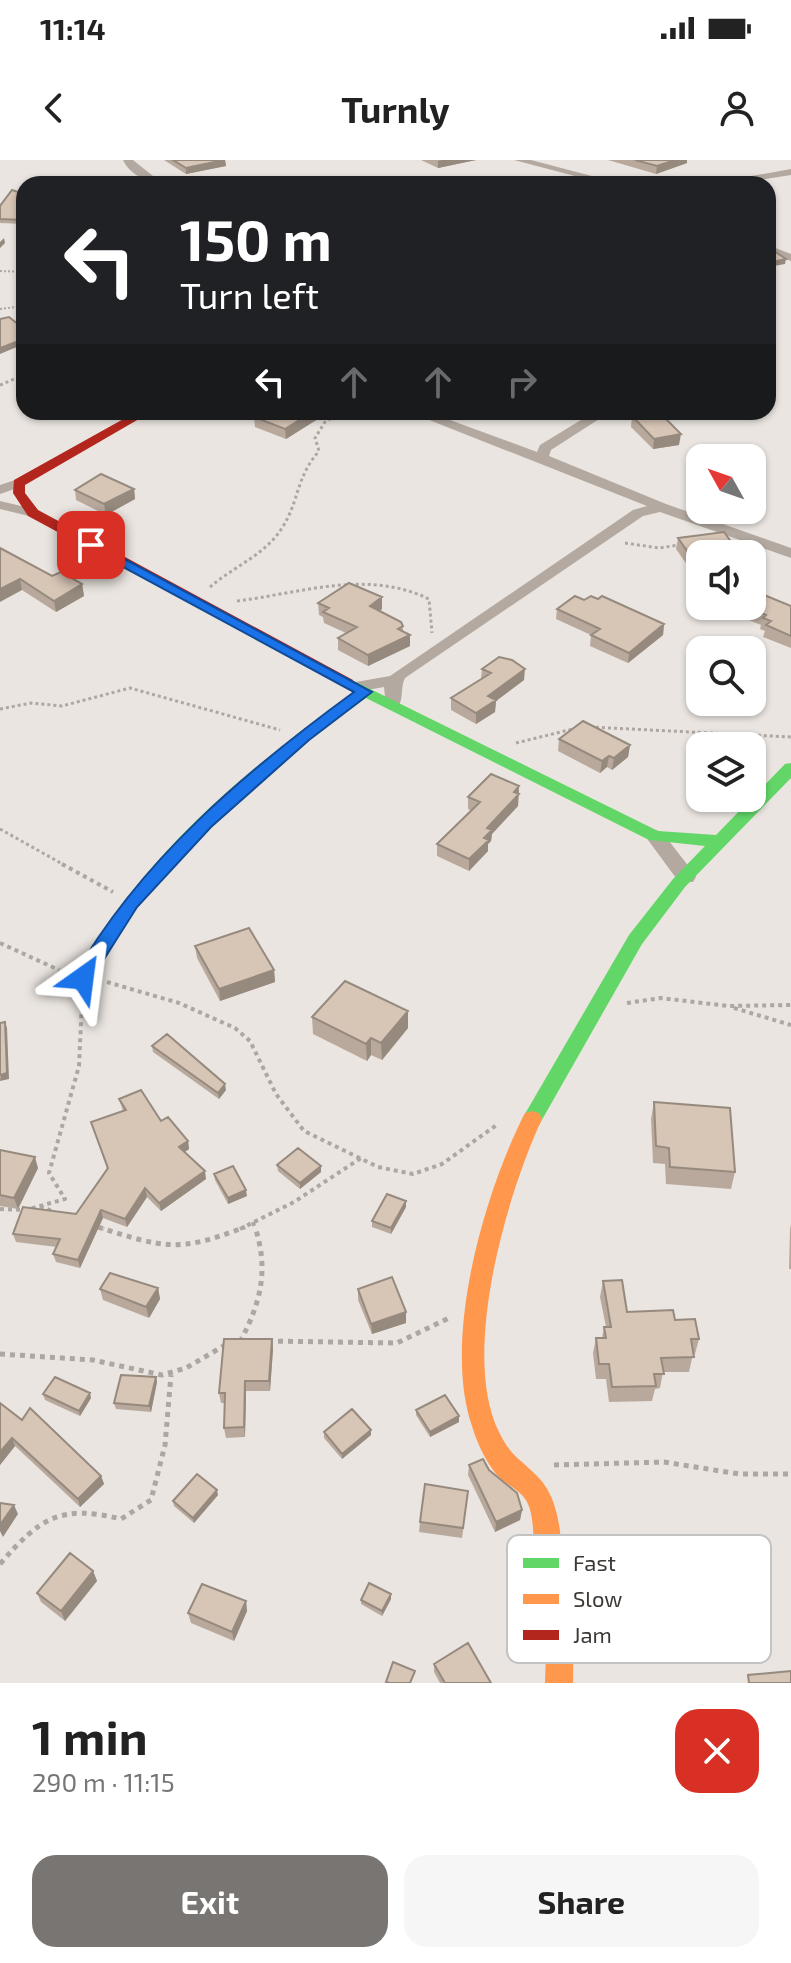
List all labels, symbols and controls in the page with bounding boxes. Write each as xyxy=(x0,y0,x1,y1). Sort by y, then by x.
text: 11:14 xyxy=(40,10,106,46)
icon: back xyxy=(32,86,76,130)
icon: person xyxy=(715,86,759,130)
text: Turnly xyxy=(341,87,450,130)
text: 150 m xyxy=(180,205,332,272)
icon: left xyxy=(48,208,152,312)
text: Turn left xyxy=(180,273,319,316)
icon: left xyxy=(248,360,292,404)
icon: ahead xyxy=(332,360,376,404)
icon: ahead xyxy=(416,360,460,404)
icon: right xyxy=(500,360,544,404)
north arrow xyxy=(686,444,766,524)
map controls xyxy=(686,444,766,812)
pin xyxy=(57,511,125,579)
icon: arrive xyxy=(69,523,113,567)
button: sound xyxy=(686,540,766,620)
button: search xyxy=(686,636,766,716)
button: layers xyxy=(686,732,766,812)
position arrow xyxy=(41,936,125,1020)
legend xyxy=(507,1535,771,1663)
text: Fast xyxy=(573,1549,616,1575)
text: Slow xyxy=(573,1585,622,1611)
text: Jam xyxy=(573,1621,612,1647)
text: 1 min xyxy=(32,1707,148,1765)
button: close xyxy=(675,1709,759,1793)
text: 290 m · 11:15 xyxy=(32,1766,175,1797)
button: Exit xyxy=(32,1855,388,1947)
button: Share xyxy=(404,1855,759,1947)

